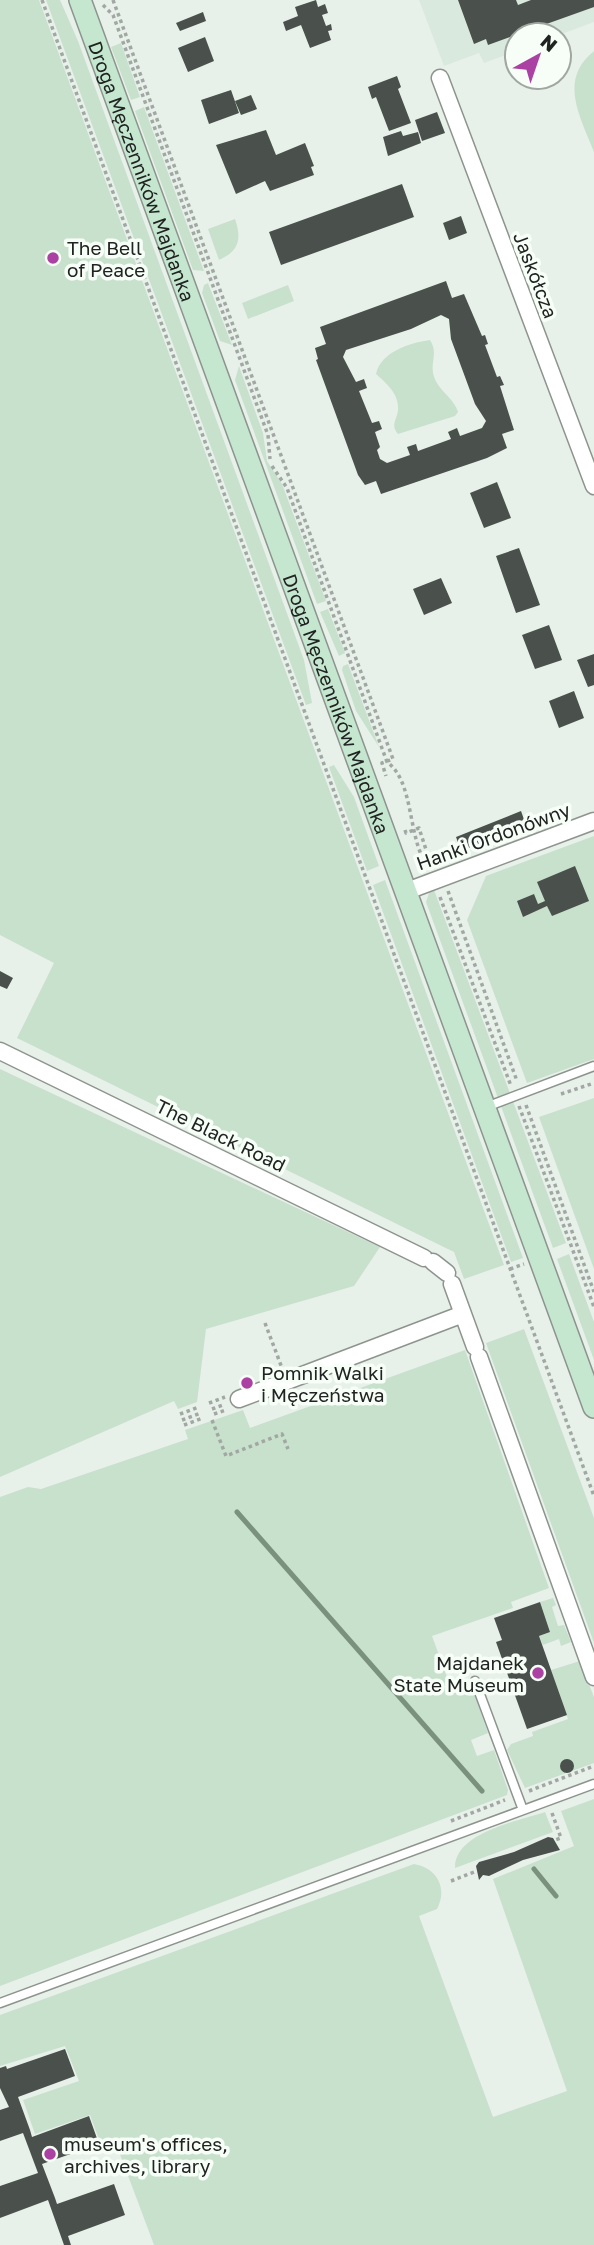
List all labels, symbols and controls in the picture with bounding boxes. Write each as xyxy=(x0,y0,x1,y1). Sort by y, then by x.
north arrow xyxy=(503,21,573,91)
text: N xyxy=(536,29,562,56)
street label: Droga Męczenników Majdanka xyxy=(84,38,201,304)
street label: Jaskółcza xyxy=(509,229,563,321)
place label: The Bell of Peace xyxy=(67,236,145,281)
marker: The Bell of Peace xyxy=(45,250,61,266)
street label: Droga Męczenników Majdanka xyxy=(279,570,395,837)
street label: Hanki Ordonówny xyxy=(413,797,573,875)
street label: The Black Road xyxy=(153,1094,289,1176)
place label: Pomnik Walki i Męczeństwa xyxy=(261,1361,385,1406)
marker: Pomnik Walki i Męczeństwa xyxy=(239,1375,255,1391)
place label: Majdanek State Museum xyxy=(393,1651,524,1696)
marker: Majdanek State Museum xyxy=(530,1665,546,1681)
place label: museum's offices, archives, library xyxy=(64,2132,228,2177)
marker: museum's offices, archives, library xyxy=(42,2146,58,2162)

